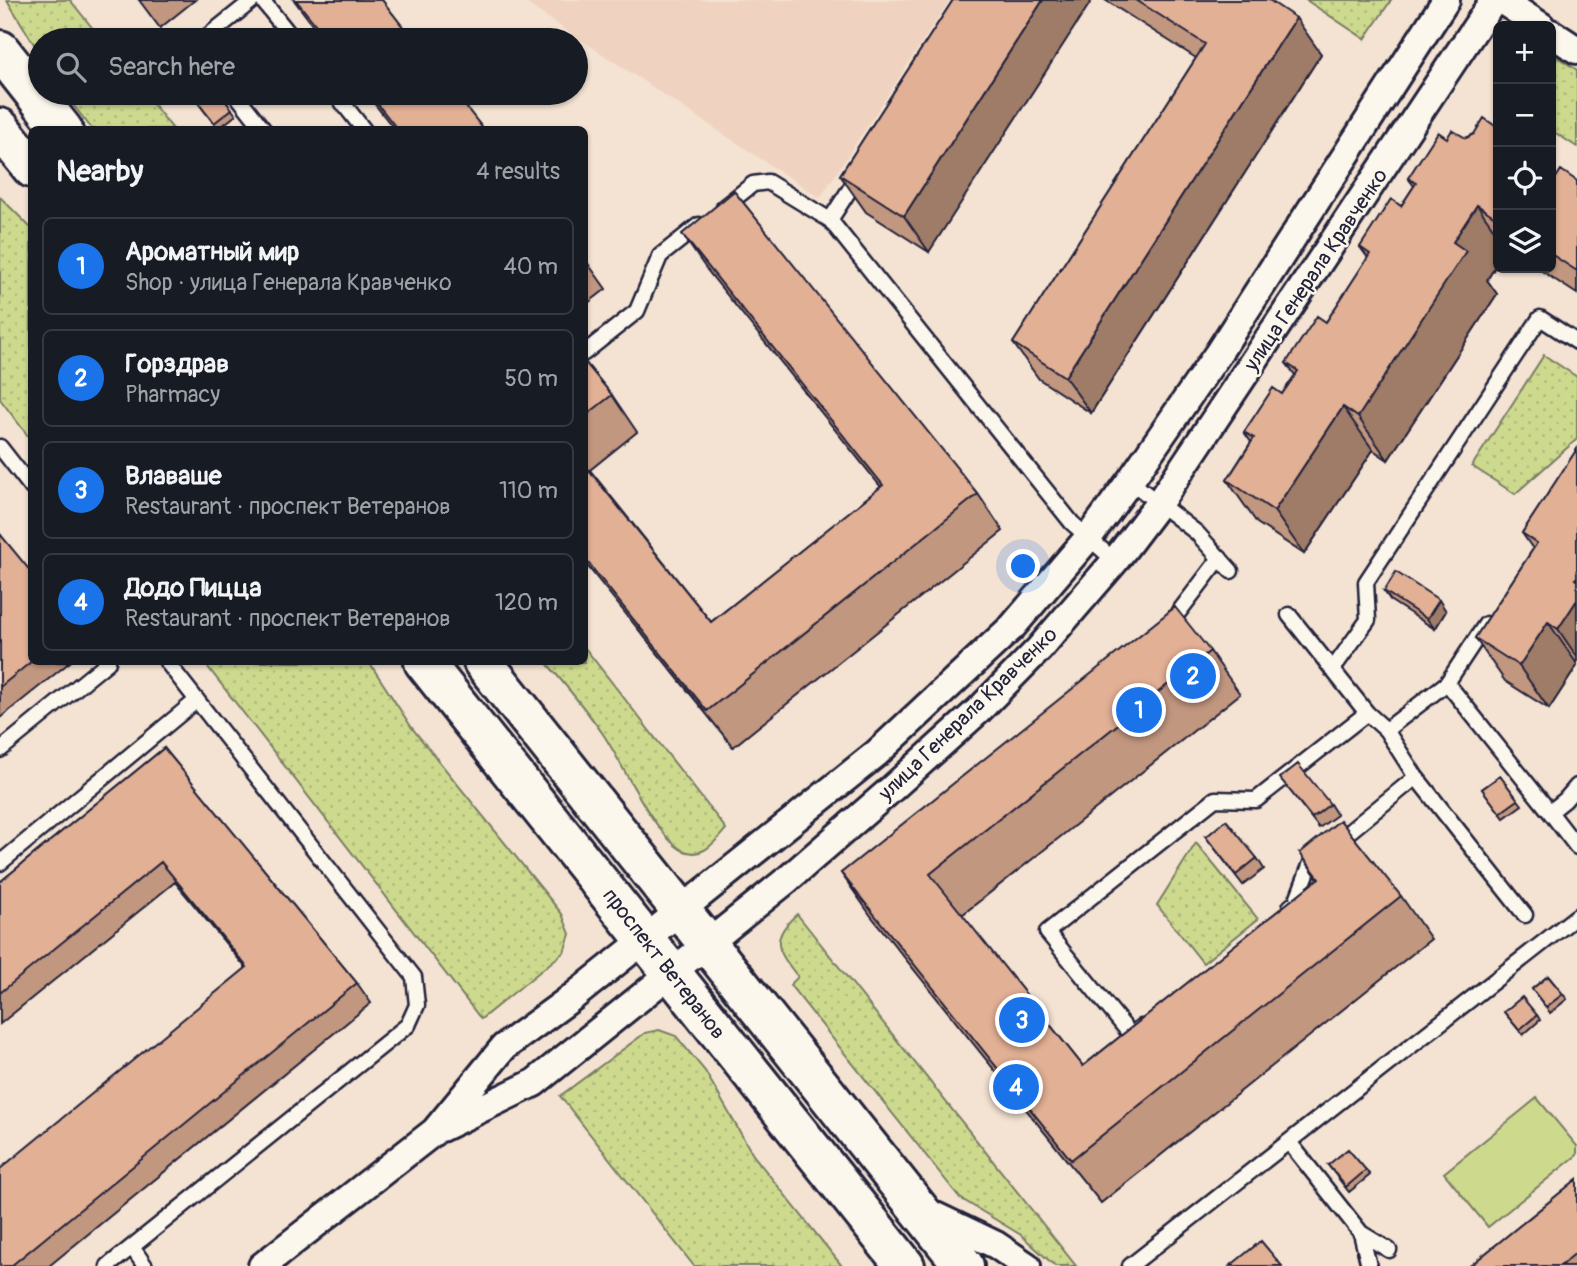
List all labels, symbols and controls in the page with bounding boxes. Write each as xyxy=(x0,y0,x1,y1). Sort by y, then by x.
map controls xyxy=(1493,21,1556,273)
button: + xyxy=(1493,21,1556,84)
search box xyxy=(28,28,588,105)
icon: search xyxy=(52,48,90,86)
text: Search here xyxy=(108,51,235,83)
button: − xyxy=(1493,84,1556,147)
button: locate xyxy=(1493,147,1556,210)
text: Nearby xyxy=(56,153,143,190)
text: 4 results xyxy=(476,157,560,186)
street label: улица Генерала Кравченко xyxy=(1237,163,1394,377)
button: layers xyxy=(1493,210,1556,273)
text: Ароматный мир xyxy=(125,236,299,268)
text: 1 xyxy=(77,252,86,281)
text: 40 m xyxy=(504,252,558,281)
text: Shop · улица Генерала Кравченко xyxy=(125,268,452,297)
text: Горздрав xyxy=(125,348,229,380)
text: 2 xyxy=(75,364,87,393)
text: 50 m xyxy=(504,364,558,393)
text: Pharmacy xyxy=(125,380,220,409)
text: Влаваше xyxy=(125,460,222,492)
text: 3 xyxy=(75,476,87,505)
text: 110 m xyxy=(499,476,558,505)
text: Restaurant · проспект Ветеранов xyxy=(125,492,451,521)
your location xyxy=(1006,549,1040,583)
text: Додо Пицца xyxy=(125,572,262,604)
text: 4 xyxy=(74,588,88,617)
text: 120 m xyxy=(495,588,558,617)
text: Restaurant · проспект Ветеранов xyxy=(125,604,451,633)
street label: улица Генерала Кравченко xyxy=(872,621,1063,807)
pin: 2 xyxy=(1170,650,1216,702)
pin: 1 xyxy=(1116,684,1162,736)
street label: проспект Ветеранов xyxy=(597,883,731,1045)
pin: 3 xyxy=(999,994,1045,1046)
pin: 4 xyxy=(993,1061,1039,1113)

